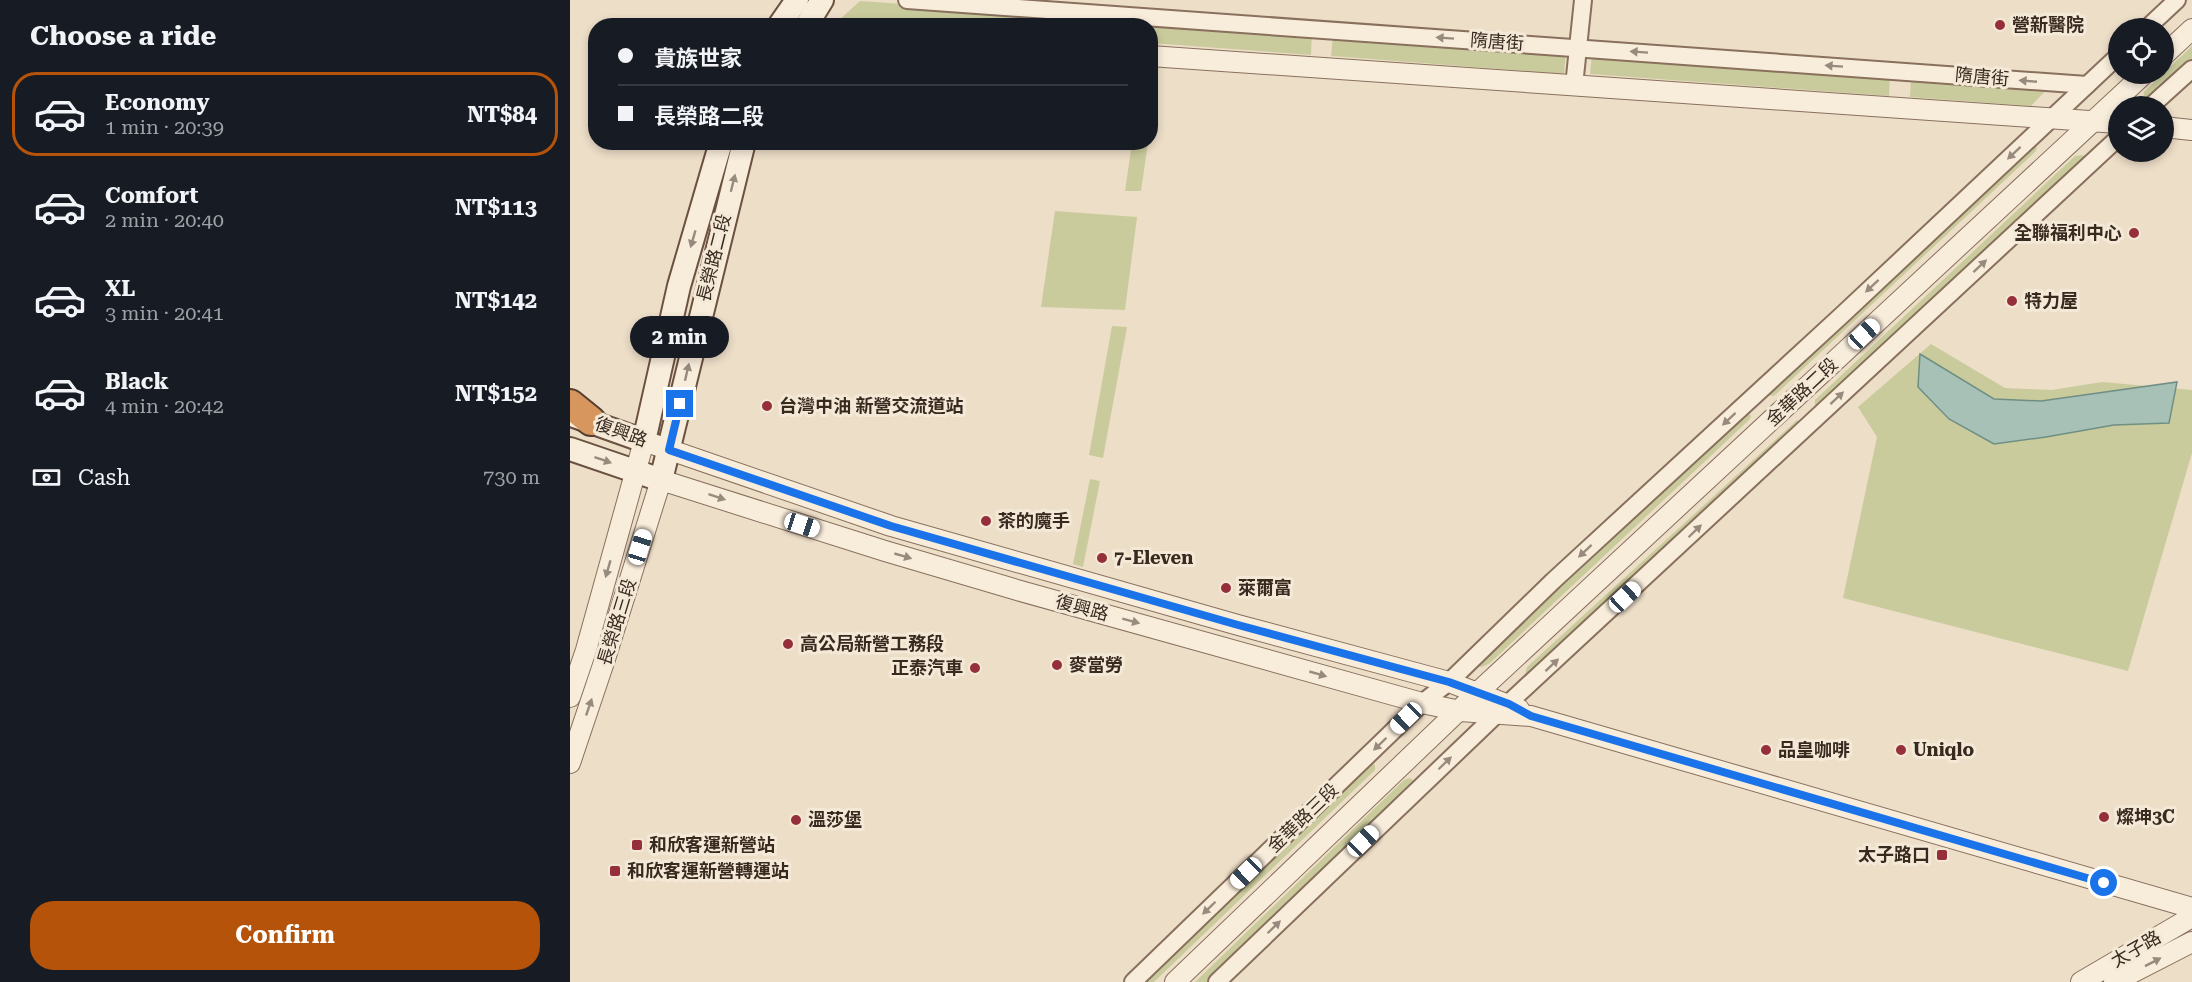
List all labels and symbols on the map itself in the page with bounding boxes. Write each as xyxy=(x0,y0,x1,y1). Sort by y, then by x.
place label: 營新醫院 xyxy=(2012,14,2084,35)
marker: 營新醫院 xyxy=(1993,18,2007,32)
street label: 隋唐街 xyxy=(1469,29,1525,54)
one-way arrow xyxy=(1435,33,1454,43)
one-way arrow xyxy=(1630,47,1649,57)
one-way arrow xyxy=(1824,61,1843,70)
street label: 隋唐街 xyxy=(1954,64,2010,89)
one-way arrow xyxy=(2019,76,2038,85)
one-way arrow xyxy=(2007,145,2021,159)
one-way arrow xyxy=(728,173,738,192)
street label: 長榮路二段 xyxy=(692,212,735,304)
place label: 全聯福利中心 xyxy=(2014,222,2122,243)
marker: 全聯福利中心 xyxy=(2127,226,2141,240)
one-way arrow xyxy=(687,230,697,248)
one-way arrow xyxy=(1973,259,1988,273)
one-way arrow xyxy=(1865,279,1879,293)
place label: 特力屋 xyxy=(2024,290,2078,311)
marker: 特力屋 xyxy=(2005,294,2019,308)
car xyxy=(1845,315,1883,353)
callout: 2 min xyxy=(630,317,730,359)
street label: 金華路二段 xyxy=(1762,353,1842,430)
one-way arrow xyxy=(683,363,693,381)
route end xyxy=(666,390,693,417)
one-way arrow xyxy=(1830,392,1844,406)
place label: 台灣中油 新營交流道站 xyxy=(779,395,964,416)
marker: 台灣中油 新營交流道站 xyxy=(760,399,774,413)
street label: 復興路 xyxy=(592,412,650,451)
one-way arrow xyxy=(1721,412,1736,426)
one-way arrow xyxy=(594,456,612,466)
one-way arrow xyxy=(708,493,726,503)
place label: 茶的魔手 xyxy=(998,510,1070,531)
car xyxy=(782,511,822,539)
marker: 茶的魔手 xyxy=(979,514,993,528)
one-way arrow xyxy=(1687,524,1702,538)
car xyxy=(626,527,654,567)
one-way arrow xyxy=(1578,544,1593,557)
place label: 7-Eleven xyxy=(1114,547,1193,568)
marker: 7-Eleven xyxy=(1095,551,1109,565)
one-way arrow xyxy=(894,552,912,561)
one-way arrow xyxy=(603,560,613,578)
street label: 長榮路三段 xyxy=(593,576,640,668)
place label: 萊爾富 xyxy=(1238,577,1292,598)
car xyxy=(1606,578,1644,616)
marker: 萊爾富 xyxy=(1219,581,1233,595)
street label: 復興路 xyxy=(1053,590,1111,625)
one-way arrow xyxy=(1122,617,1140,627)
place label: 高公局新營工務段 xyxy=(800,633,944,654)
marker: 高公局新營工務段 xyxy=(781,637,795,651)
place label: 麥當勞 xyxy=(1069,654,1123,675)
place label: 正泰汽車 xyxy=(891,657,963,678)
marker: 麥當勞 xyxy=(1050,658,1064,672)
one-way arrow xyxy=(1545,658,1559,672)
marker: 正泰汽車 xyxy=(968,661,982,675)
one-way arrow xyxy=(1310,670,1328,679)
one-way arrow xyxy=(584,698,594,716)
car xyxy=(1387,699,1425,737)
one-way arrow xyxy=(1372,737,1387,751)
place label: 品皇咖啡 xyxy=(1778,739,1850,760)
place label: Uniqlo xyxy=(1913,739,1974,760)
marker: 品皇咖啡 xyxy=(1759,743,1773,757)
marker: Uniqlo xyxy=(1894,743,1908,757)
one-way arrow xyxy=(1438,756,1453,770)
street label: 金華路三段 xyxy=(1263,779,1342,856)
place label: 燦坤3C xyxy=(2116,806,2175,827)
place label: 溫莎堡 xyxy=(808,809,862,830)
marker: 燦坤3C xyxy=(2097,810,2111,824)
marker: 溫莎堡 xyxy=(789,813,803,827)
car xyxy=(1344,822,1382,860)
place label: 和欣客運新營站 xyxy=(649,834,775,855)
marker: 和欣客運新營站 xyxy=(630,838,644,852)
place label: 太子路口 xyxy=(1858,844,1930,865)
marker: 太子路口 xyxy=(1935,848,1949,862)
car xyxy=(1227,854,1265,892)
place label: 和欣客運新營轉運站 xyxy=(627,860,789,881)
marker: 和欣客運新營轉運站 xyxy=(608,864,622,878)
route start xyxy=(2090,869,2117,896)
one-way arrow xyxy=(1203,901,1217,915)
one-way arrow xyxy=(1266,921,1281,934)
street label: 太子路 xyxy=(2107,926,2164,971)
one-way arrow xyxy=(2145,957,2162,967)

